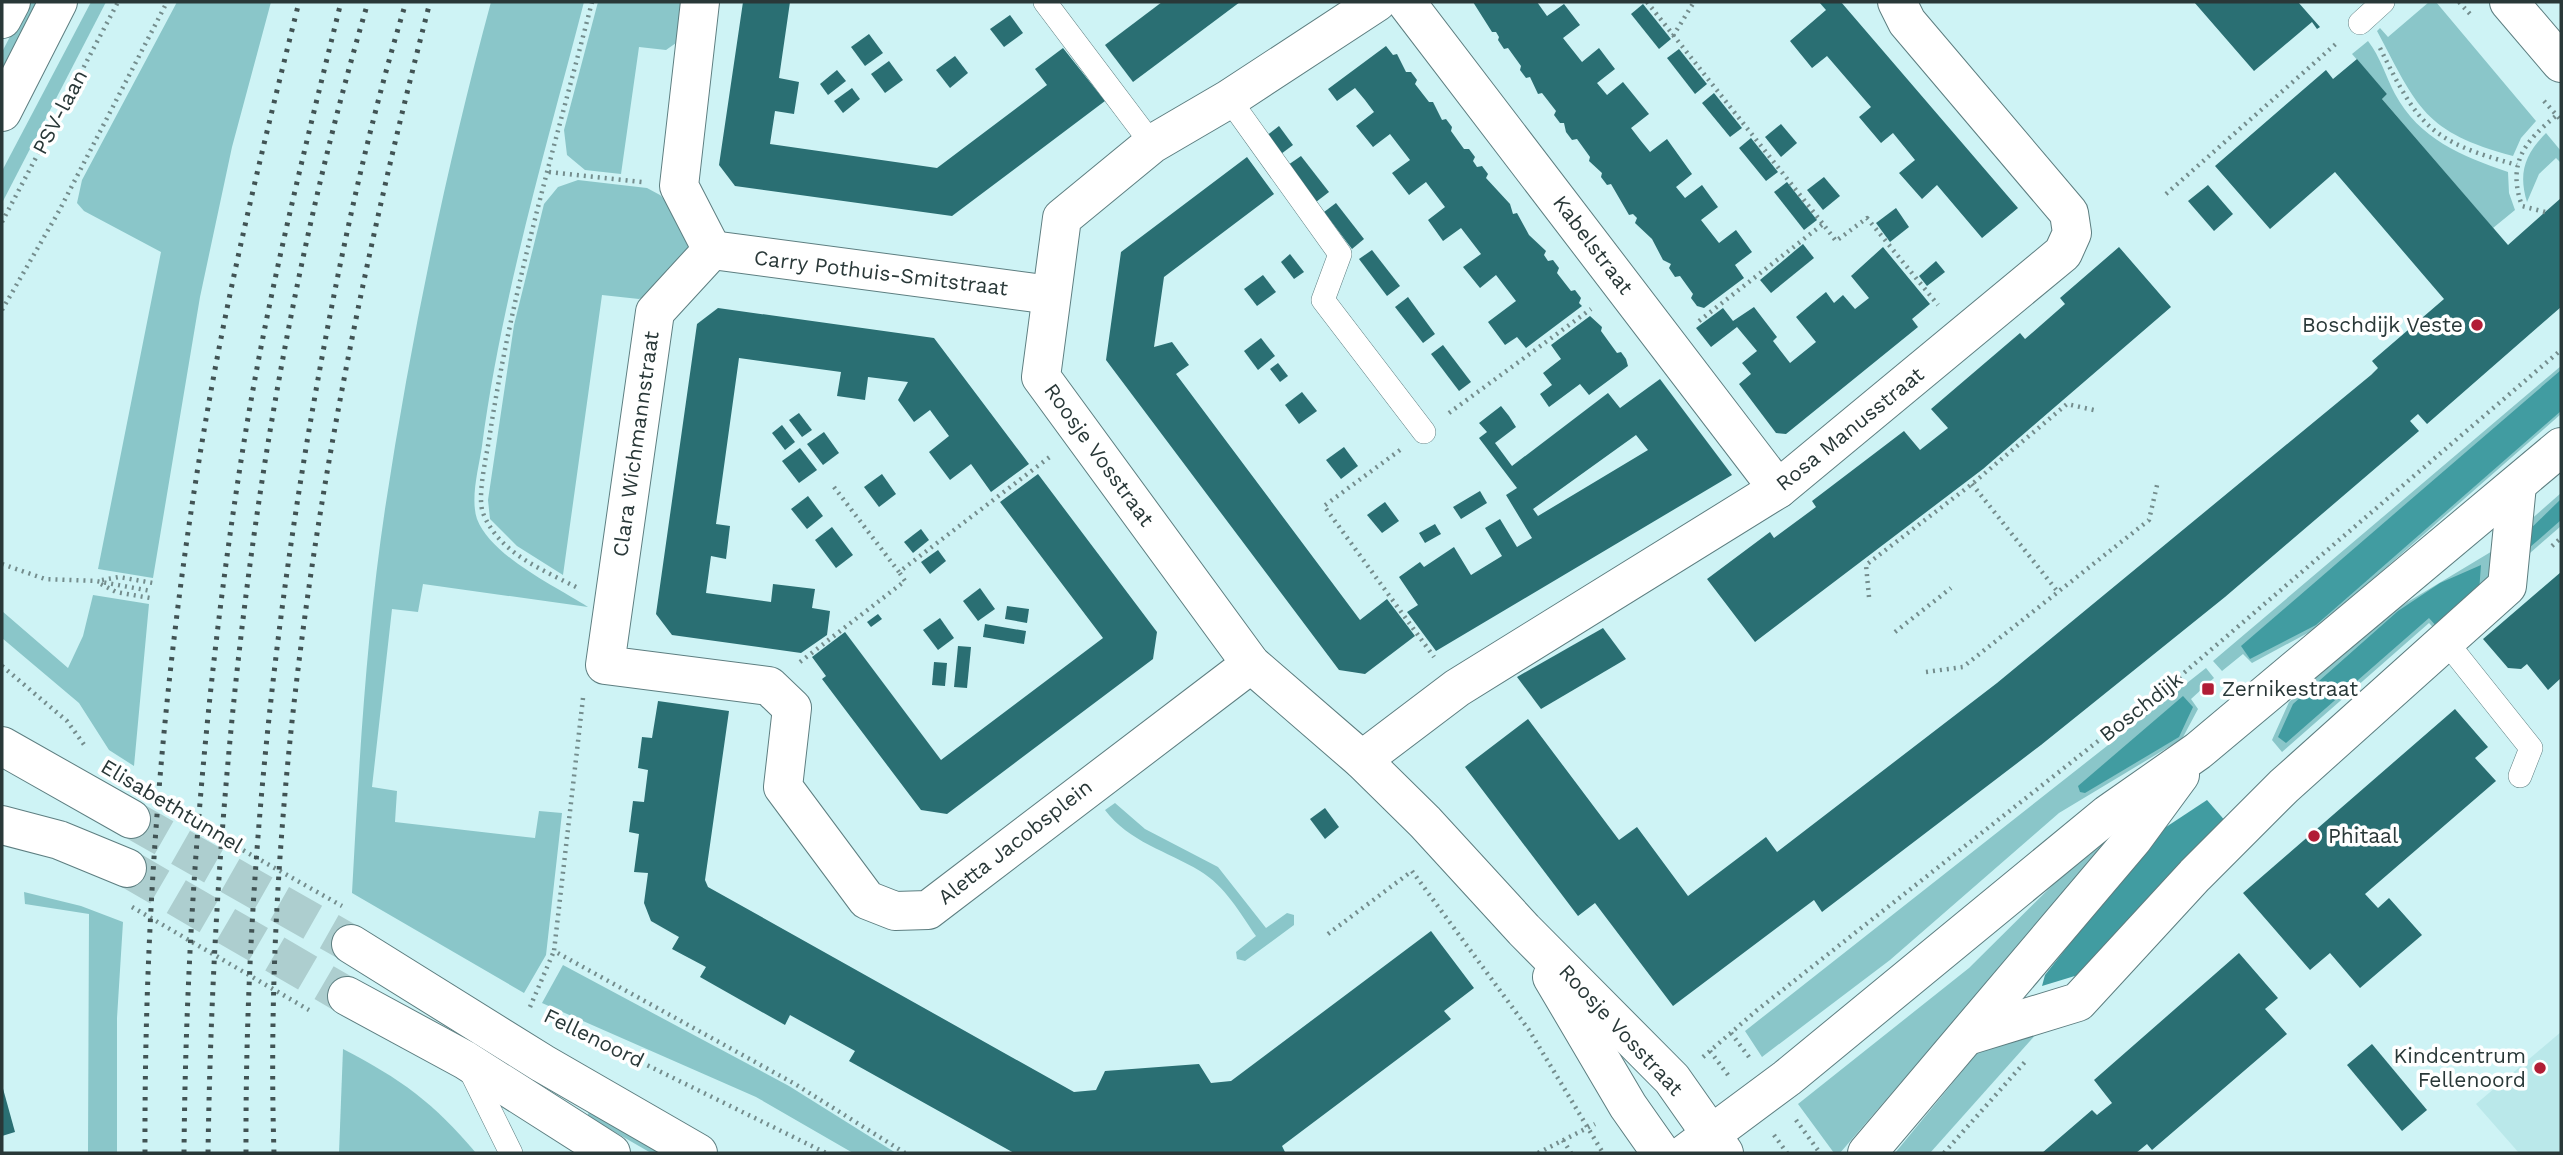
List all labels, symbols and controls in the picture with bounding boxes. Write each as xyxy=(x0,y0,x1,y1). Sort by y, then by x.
street label: PSV-laan xyxy=(27,65,92,158)
street label: Kabelstraat xyxy=(1548,190,1639,299)
street label: Carry Pothuis-Smitstraat xyxy=(753,245,1010,301)
place label: Boschdijk Veste xyxy=(2302,312,2463,337)
marker: Boschdijk Veste xyxy=(2469,317,2485,333)
street label: Clara Wichmannstraat xyxy=(607,329,664,558)
street label: Rosa Manusstraat xyxy=(1771,361,1929,496)
street label: Roosje Vosstraat xyxy=(1039,378,1160,531)
street label: Boschdijk xyxy=(2094,666,2187,747)
place label: Zernikestraat xyxy=(2222,676,2358,701)
marker: Zernikestraat xyxy=(2200,681,2216,697)
street label: Elisabethtunnel xyxy=(97,753,248,858)
street label: Aletta Jacobsplein xyxy=(933,774,1097,910)
place label: Phitaal xyxy=(2328,823,2399,848)
marker: Phitaal xyxy=(2306,828,2322,844)
street label: Roosje Vosstraat xyxy=(1554,959,1689,1101)
street label: Fellenoord xyxy=(540,1003,648,1073)
place label: Kindcentrum Fellenoord xyxy=(2393,1043,2526,1092)
marker: Kindcentrum Fellenoord xyxy=(2532,1060,2548,1076)

